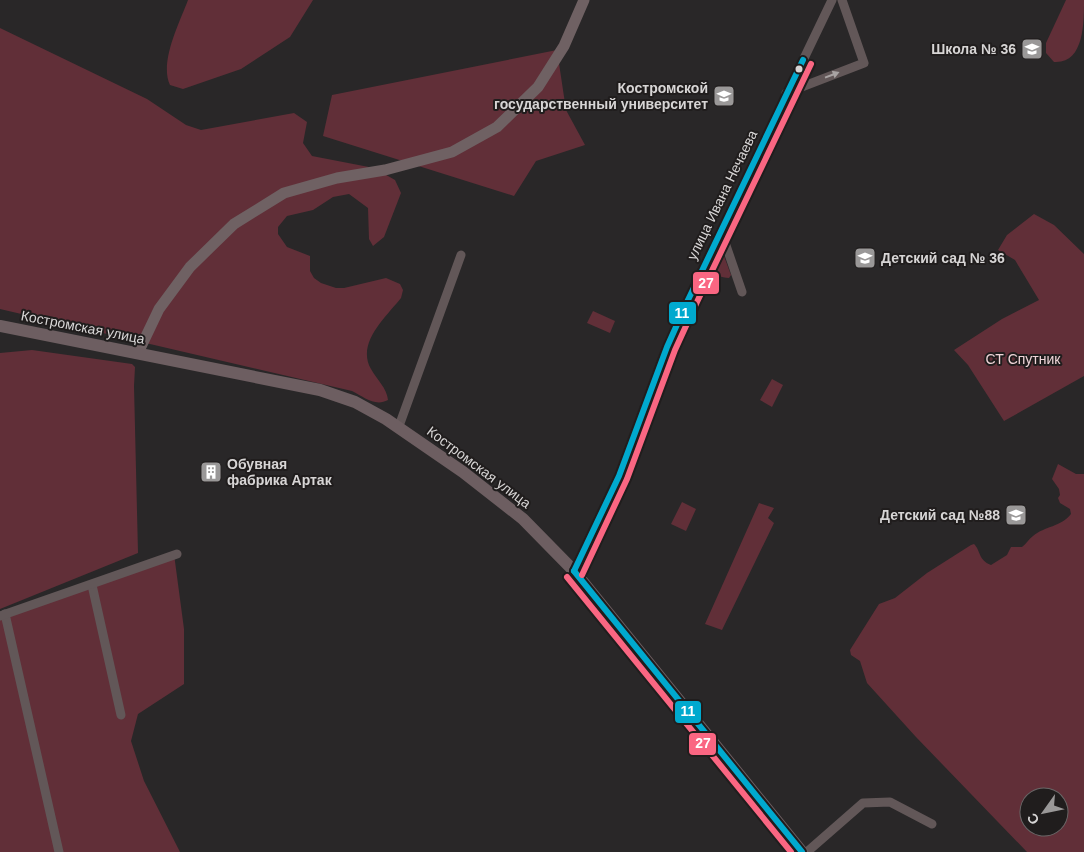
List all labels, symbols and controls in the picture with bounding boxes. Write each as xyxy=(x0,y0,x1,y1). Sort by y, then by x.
school or university icon: Школа № 36 xyxy=(1020,37,1044,61)
place label: Школа № 36 xyxy=(931,41,1016,57)
unlabelled marker xyxy=(794,64,804,74)
one-way arrow xyxy=(825,71,839,79)
place label: Костромской государственный университет xyxy=(494,80,708,112)
school or university icon: Костромской государственный университет xyxy=(712,84,736,108)
street label: улица Ивана Нечаева xyxy=(684,127,760,262)
school or university icon: Детский сад № 36 xyxy=(853,246,877,270)
place label: Детский сад № 36 xyxy=(881,250,1005,266)
line badge: 27 xyxy=(692,271,720,295)
text: 27 xyxy=(698,275,714,291)
line badge: 11 xyxy=(668,301,697,325)
text: 11 xyxy=(675,305,690,321)
street label: Костромская улица xyxy=(20,307,146,347)
park label: СТ Спутник xyxy=(986,351,1061,367)
street label: Костромская улица xyxy=(424,423,534,511)
place label: Обувная фабрика Артак xyxy=(227,456,333,488)
building icon: Обувная фабрика Артак xyxy=(199,460,223,484)
school or university icon: Детский сад №88 xyxy=(1004,503,1028,527)
place label: Детский сад №88 xyxy=(880,507,1000,523)
line badge: 11 xyxy=(674,700,702,724)
text: 11 xyxy=(681,703,696,719)
line badge: 27 xyxy=(688,732,717,756)
text: 27 xyxy=(695,735,711,751)
north arrow xyxy=(1019,787,1069,837)
text: С xyxy=(1024,810,1043,828)

